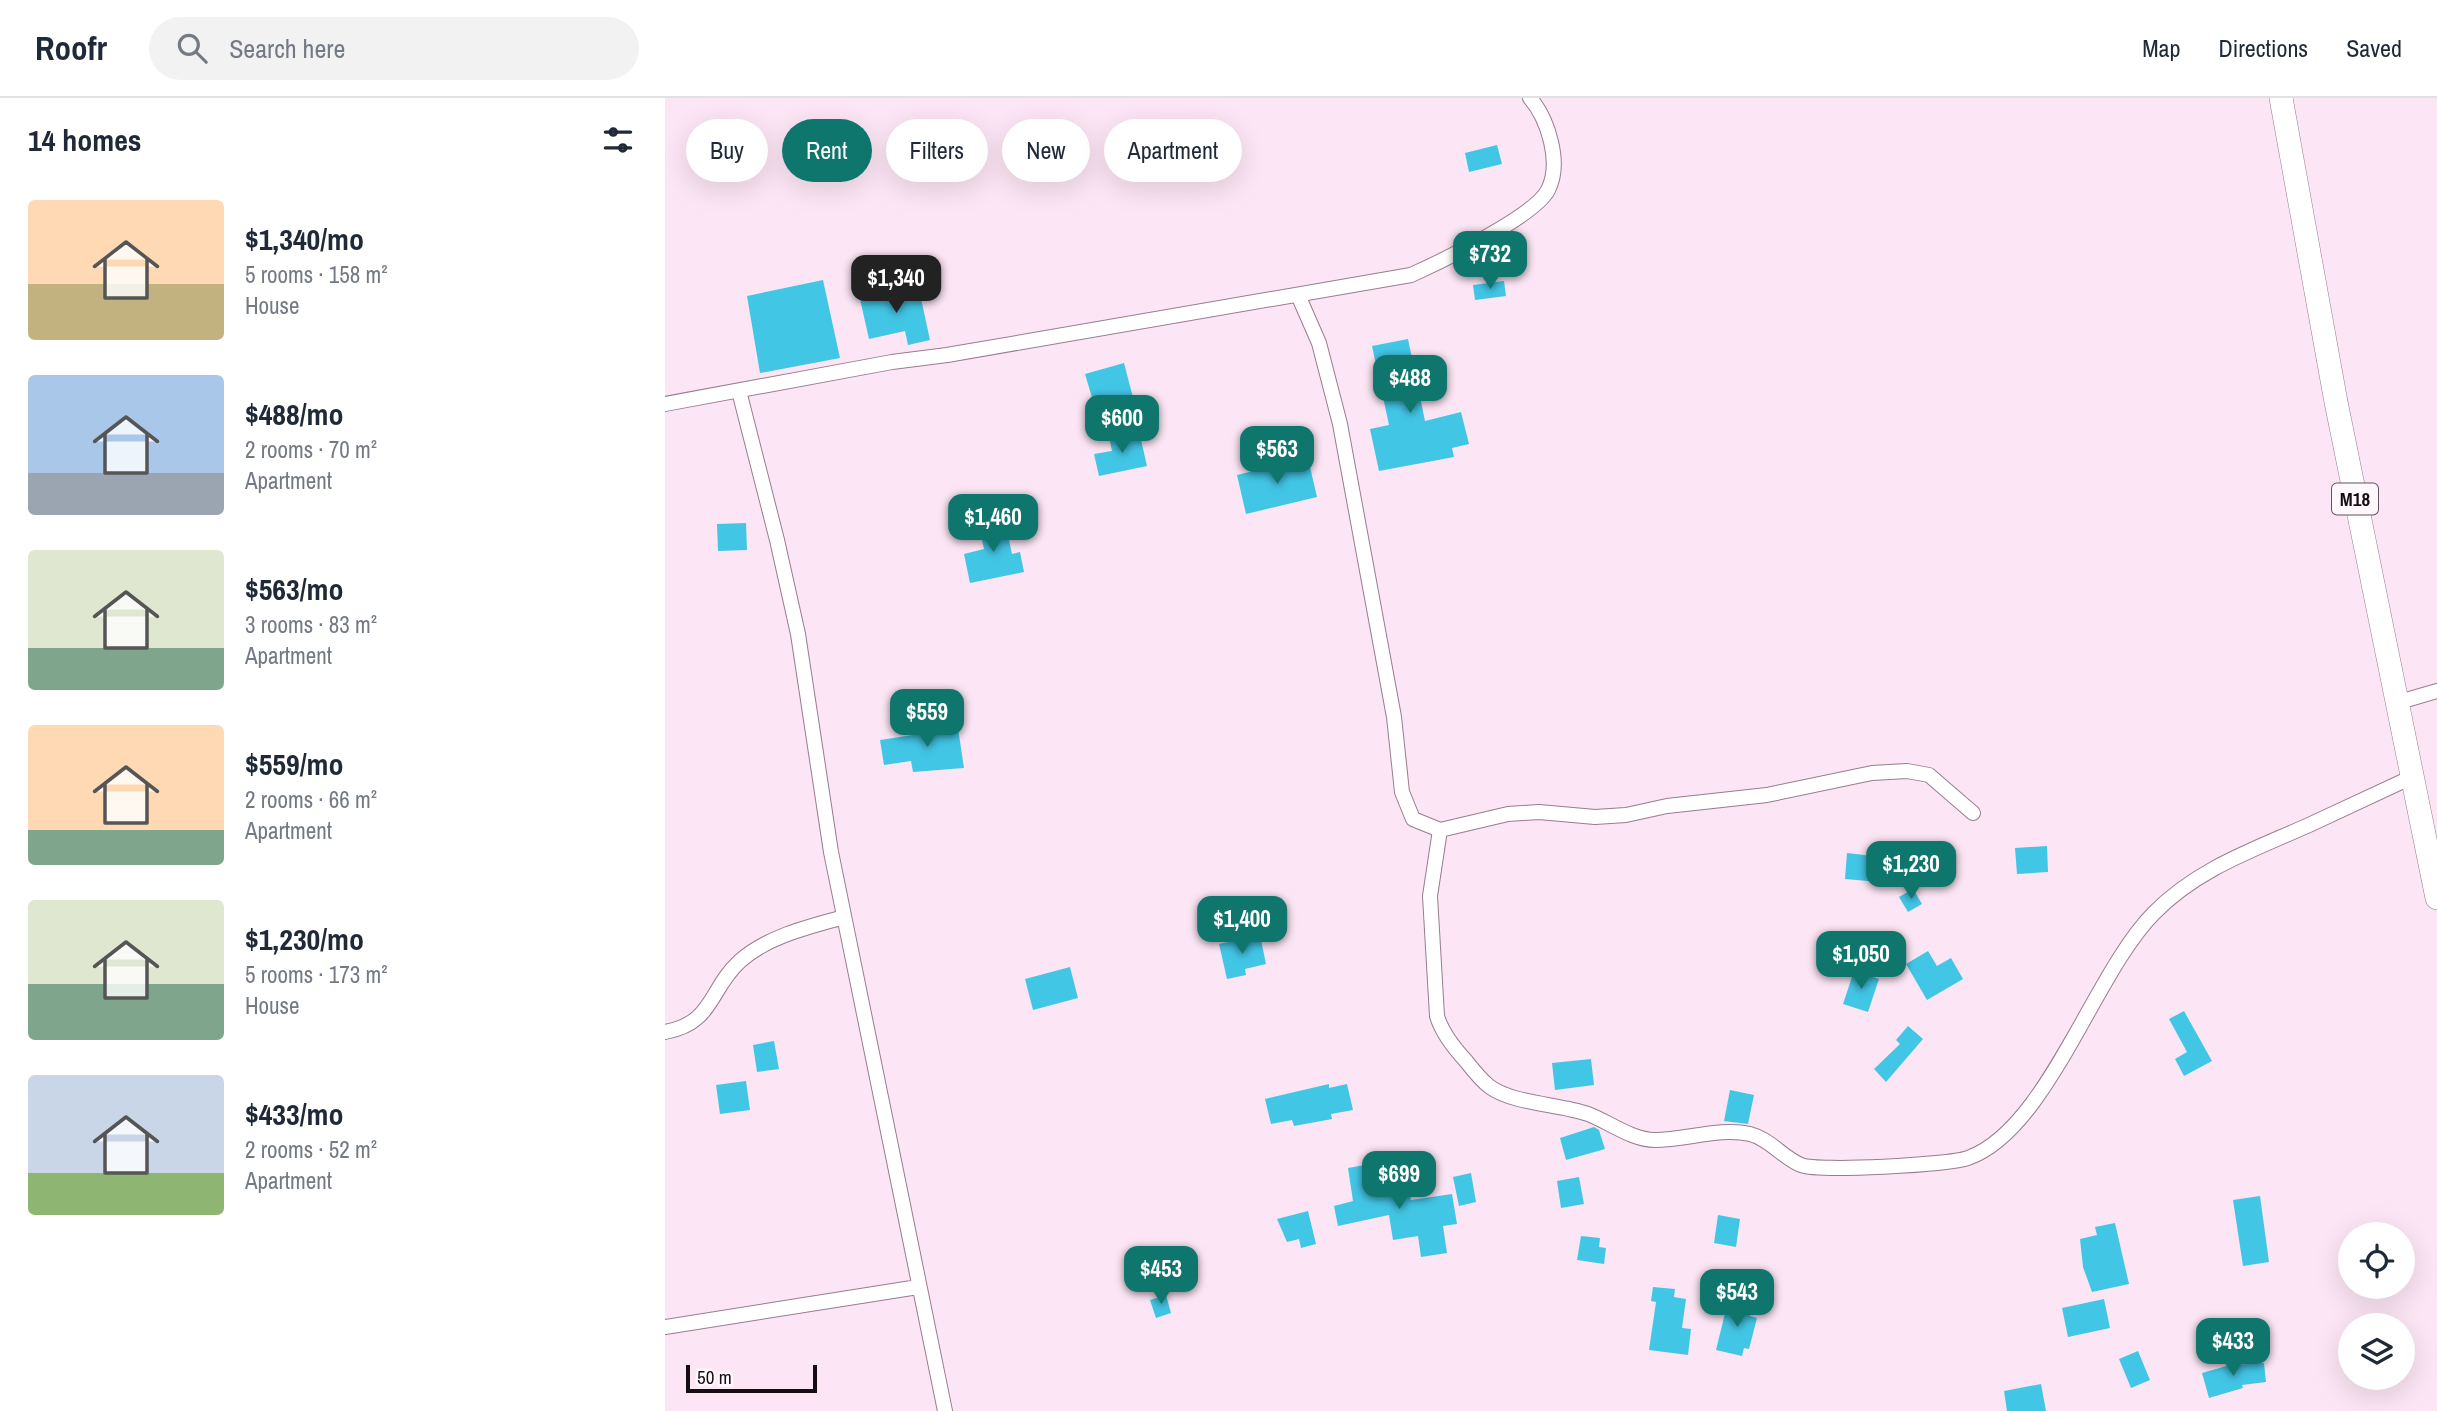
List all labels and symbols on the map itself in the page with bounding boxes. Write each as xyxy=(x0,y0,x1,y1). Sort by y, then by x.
pin: $732 xyxy=(1449,232,1531,291)
pin: $1,340 xyxy=(839,256,953,315)
pin: $488 xyxy=(1369,356,1451,415)
pin: $600 xyxy=(1081,396,1163,455)
pin: $563 xyxy=(1236,426,1318,486)
road number: M18 xyxy=(2332,484,2378,514)
pin: $1,460 xyxy=(936,494,1050,554)
pin: $559 xyxy=(886,690,968,749)
pin: $1,230 xyxy=(1854,842,1968,901)
pin: $1,400 xyxy=(1185,896,1299,956)
pin: $1,050 xyxy=(1804,932,1918,991)
pin: $699 xyxy=(1358,1152,1440,1211)
pin: $453 xyxy=(1120,1246,1202,1306)
pin: $543 xyxy=(1696,1270,1778,1329)
pin: $433 xyxy=(2192,1318,2274,1378)
scale bar xyxy=(686,1362,817,1394)

